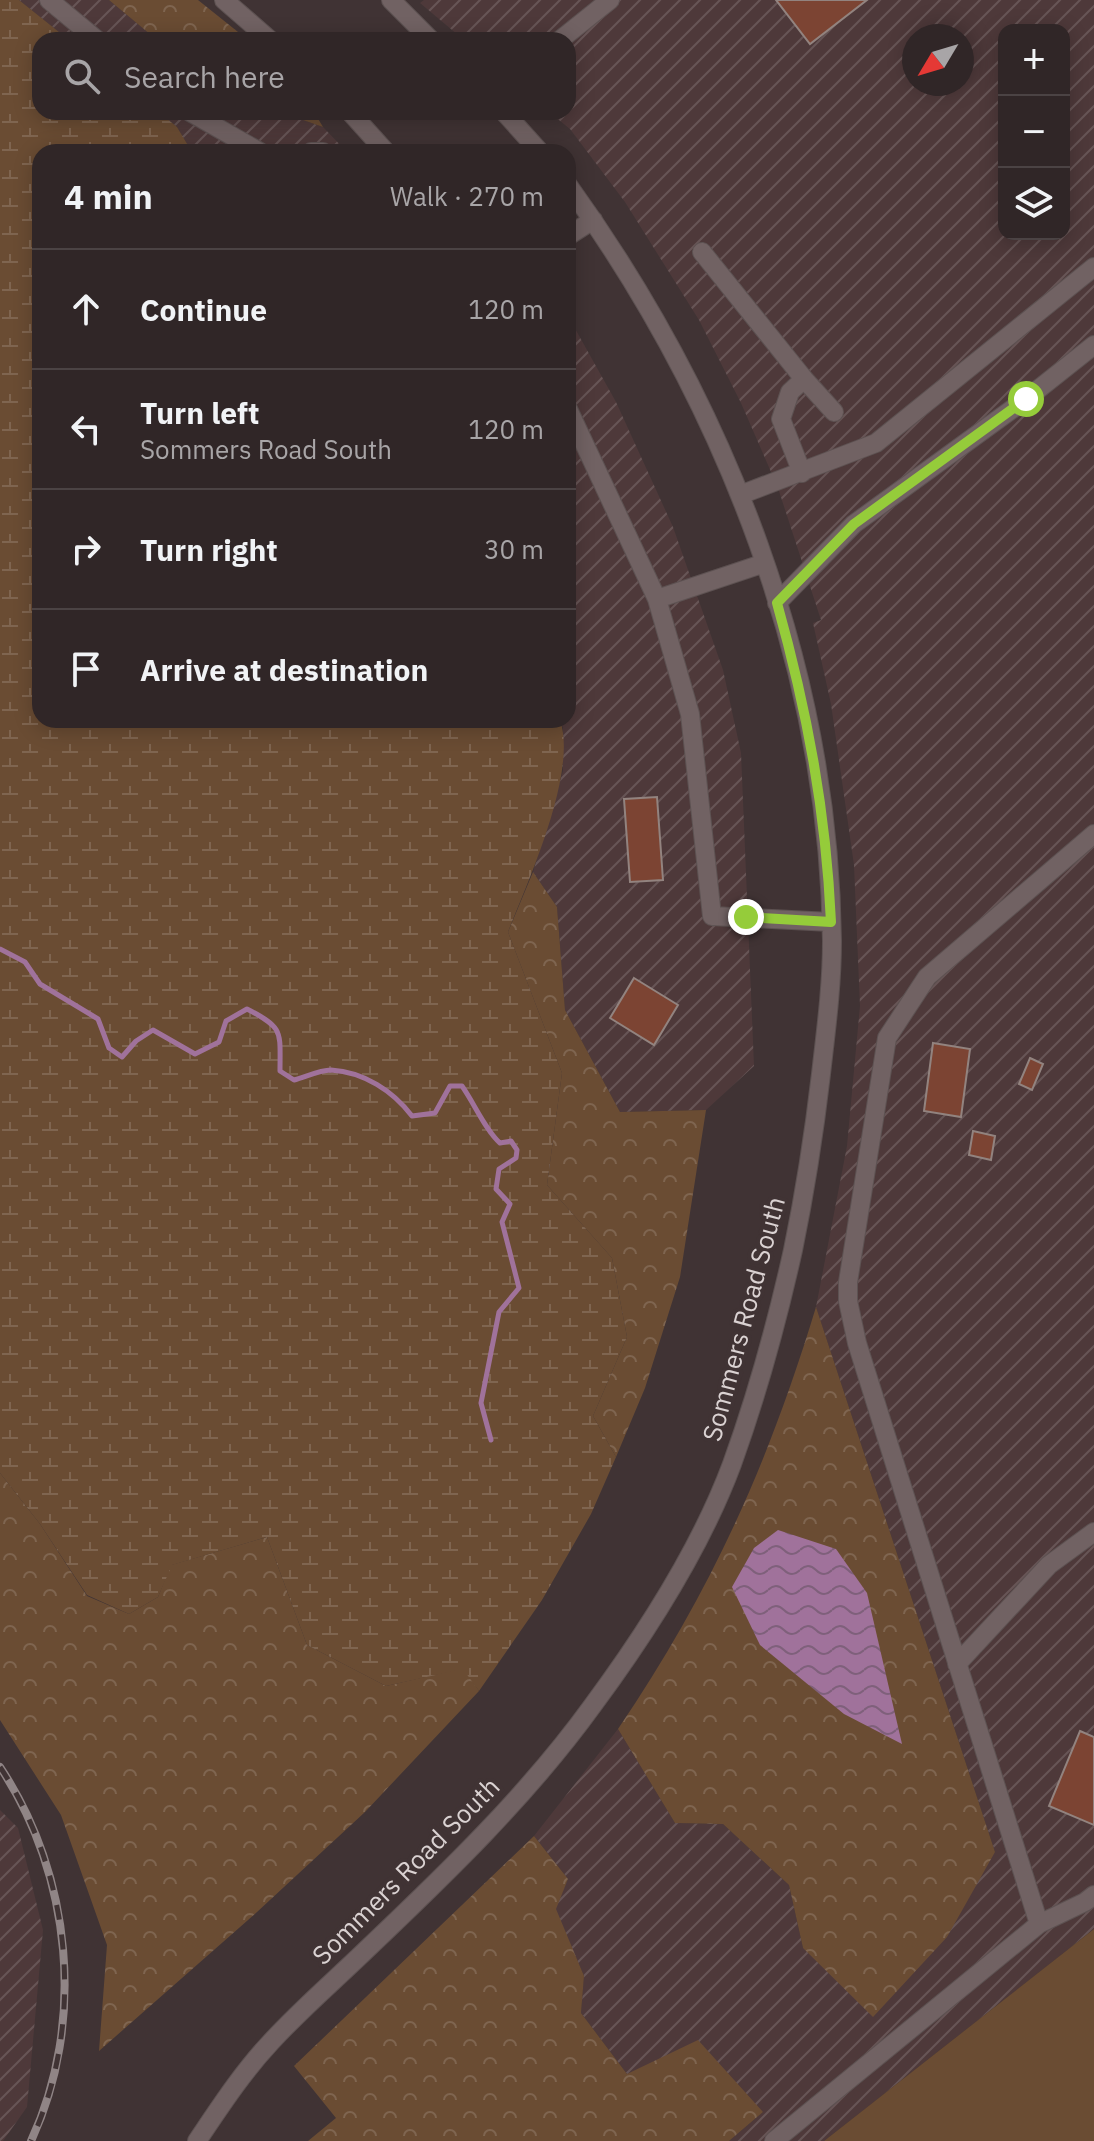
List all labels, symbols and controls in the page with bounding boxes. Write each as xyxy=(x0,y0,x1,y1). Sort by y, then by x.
north arrow xyxy=(902,24,974,96)
map controls xyxy=(998,24,1070,240)
button: + xyxy=(998,24,1070,96)
search box xyxy=(32,32,576,120)
icon: search xyxy=(60,54,104,98)
text: Search here xyxy=(124,57,285,96)
button: − xyxy=(998,96,1070,168)
button: layers xyxy=(998,168,1070,240)
text: 4 min xyxy=(64,174,153,218)
text: Walk · 270 m xyxy=(390,179,544,213)
icon: ahead xyxy=(64,287,108,331)
text: Continue xyxy=(140,290,267,329)
text: 120 m xyxy=(468,292,544,326)
route start xyxy=(1008,381,1044,417)
text: Turn left xyxy=(140,393,259,432)
icon: left xyxy=(64,407,108,451)
text: 120 m xyxy=(468,412,544,446)
text: Sommers Road South xyxy=(140,432,392,466)
icon: right xyxy=(64,527,108,571)
text: Turn right xyxy=(140,530,278,569)
text: 30 m xyxy=(484,532,544,566)
icon: arrive xyxy=(64,647,108,691)
text: Arrive at destination xyxy=(140,650,428,689)
route end xyxy=(728,899,764,935)
street label: Sommers Road South xyxy=(694,1193,792,1445)
street label: Sommers Road South xyxy=(304,1769,506,1971)

